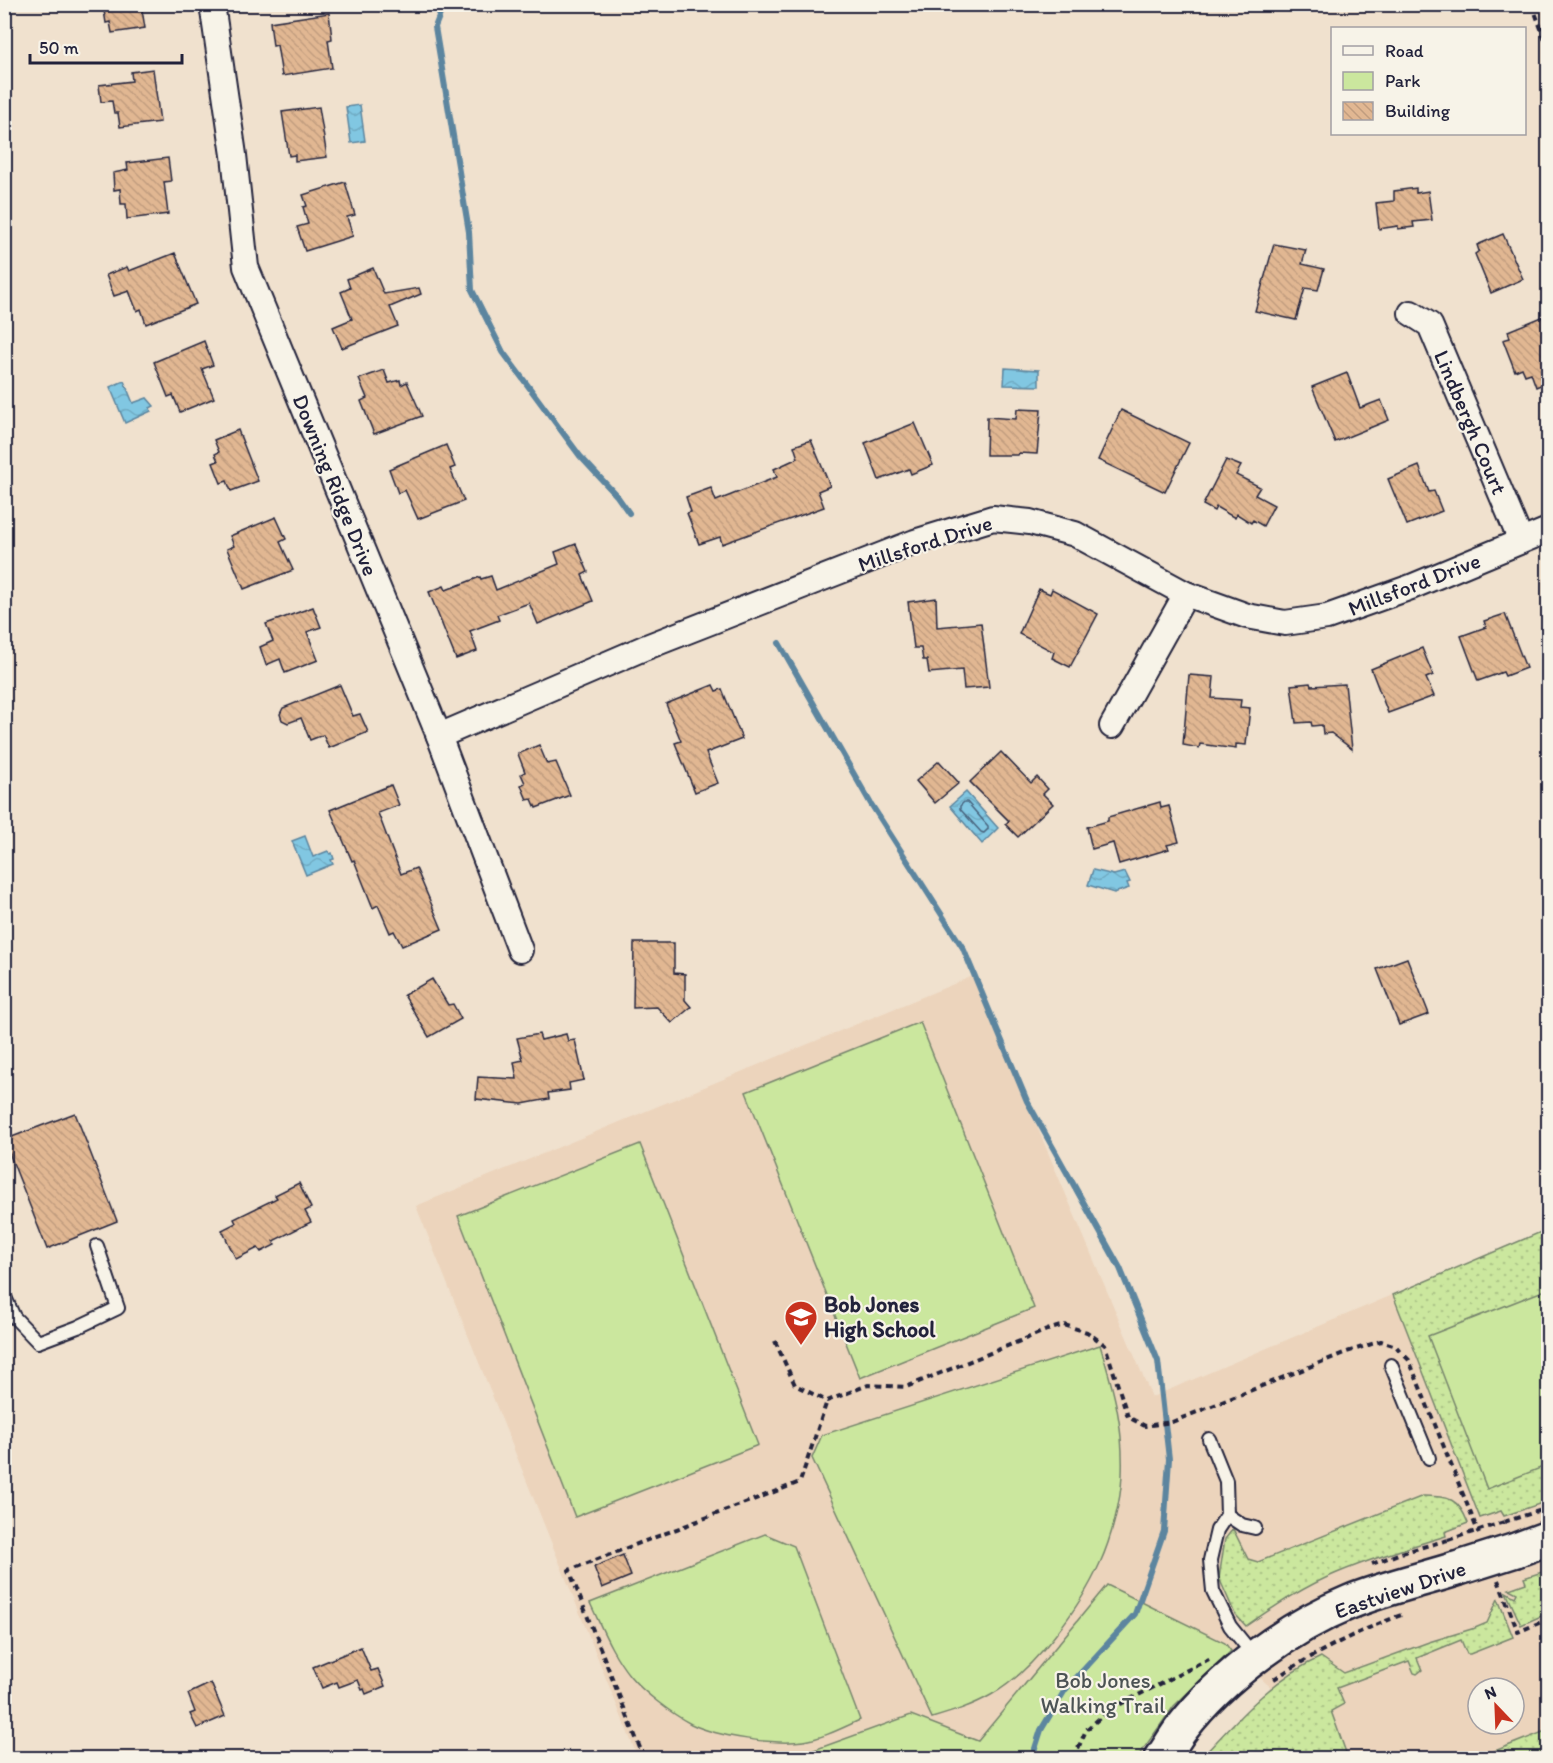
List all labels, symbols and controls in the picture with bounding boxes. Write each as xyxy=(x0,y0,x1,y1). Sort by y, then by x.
scale bar xyxy=(30,27,182,65)
legend xyxy=(1331,27,1526,135)
text: 50 m xyxy=(39,37,79,59)
text: Road xyxy=(1385,40,1424,62)
text: Park xyxy=(1385,70,1420,92)
text: Building xyxy=(1385,100,1451,122)
street label: Lindbergh Court xyxy=(1428,346,1513,498)
street label: Downing Ridge Drive xyxy=(287,390,384,580)
street label: Millsford Drive xyxy=(855,509,996,578)
street label: Millsford Drive xyxy=(1344,547,1484,622)
place label: Bob Jones High School xyxy=(824,1291,936,1343)
school or university icon: Bob Jones High School xyxy=(783,1299,819,1346)
street label: Eastview Drive xyxy=(1331,1554,1469,1625)
park label: Bob Jones Walking Trail xyxy=(1040,1667,1166,1719)
north arrow xyxy=(1466,1676,1526,1736)
text: N xyxy=(1482,1682,1499,1704)

